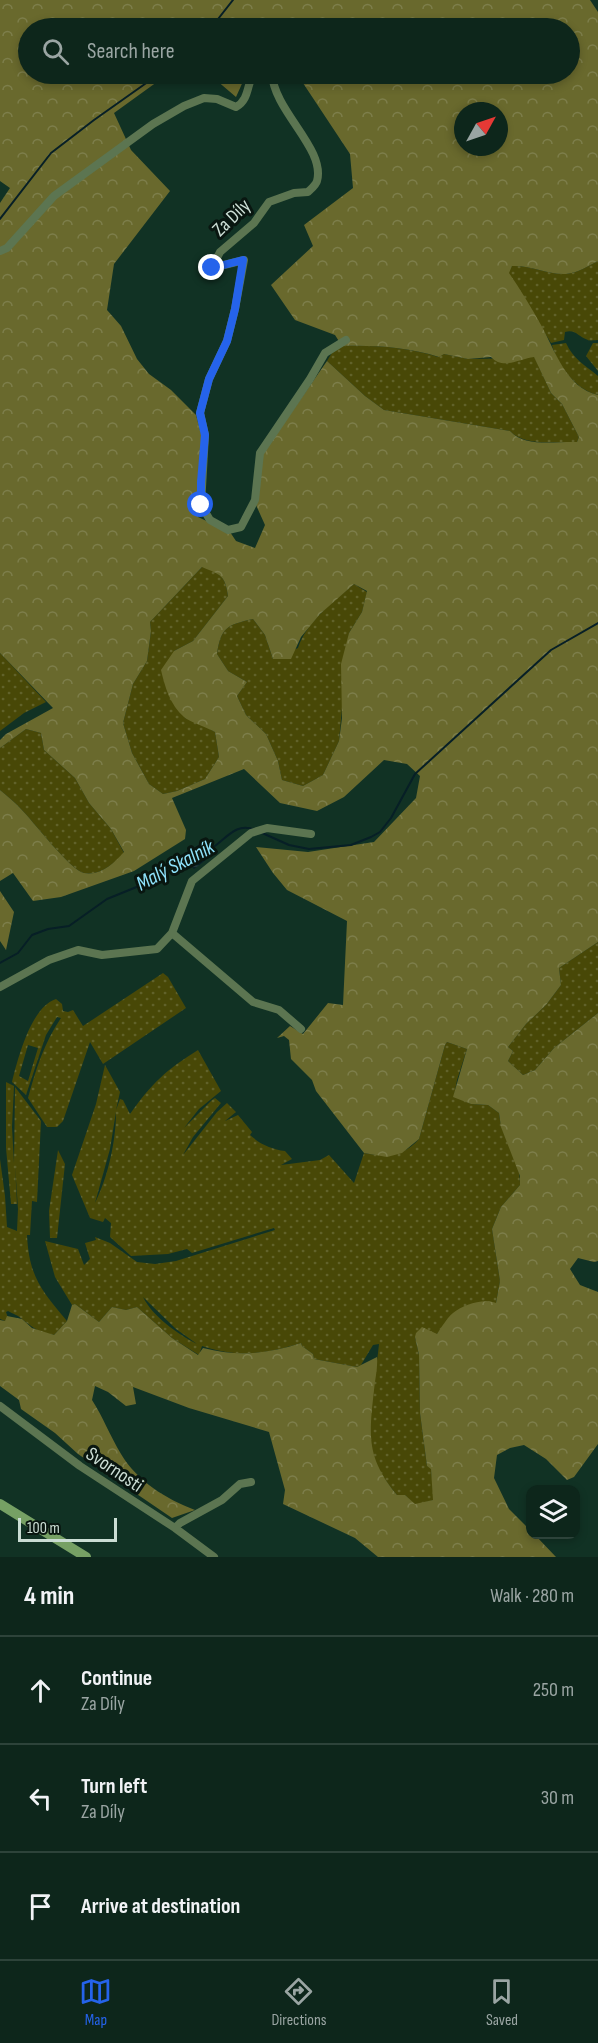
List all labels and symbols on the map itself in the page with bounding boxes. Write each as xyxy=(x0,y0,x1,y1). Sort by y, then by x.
north arrow xyxy=(454,102,508,156)
street label: Za Díly xyxy=(208,194,256,242)
route end xyxy=(198,254,224,280)
route start xyxy=(187,491,213,517)
water label: Malý Skalník xyxy=(132,834,220,896)
street label: Svornosti xyxy=(81,1442,148,1498)
scale bar xyxy=(18,1515,117,1542)

